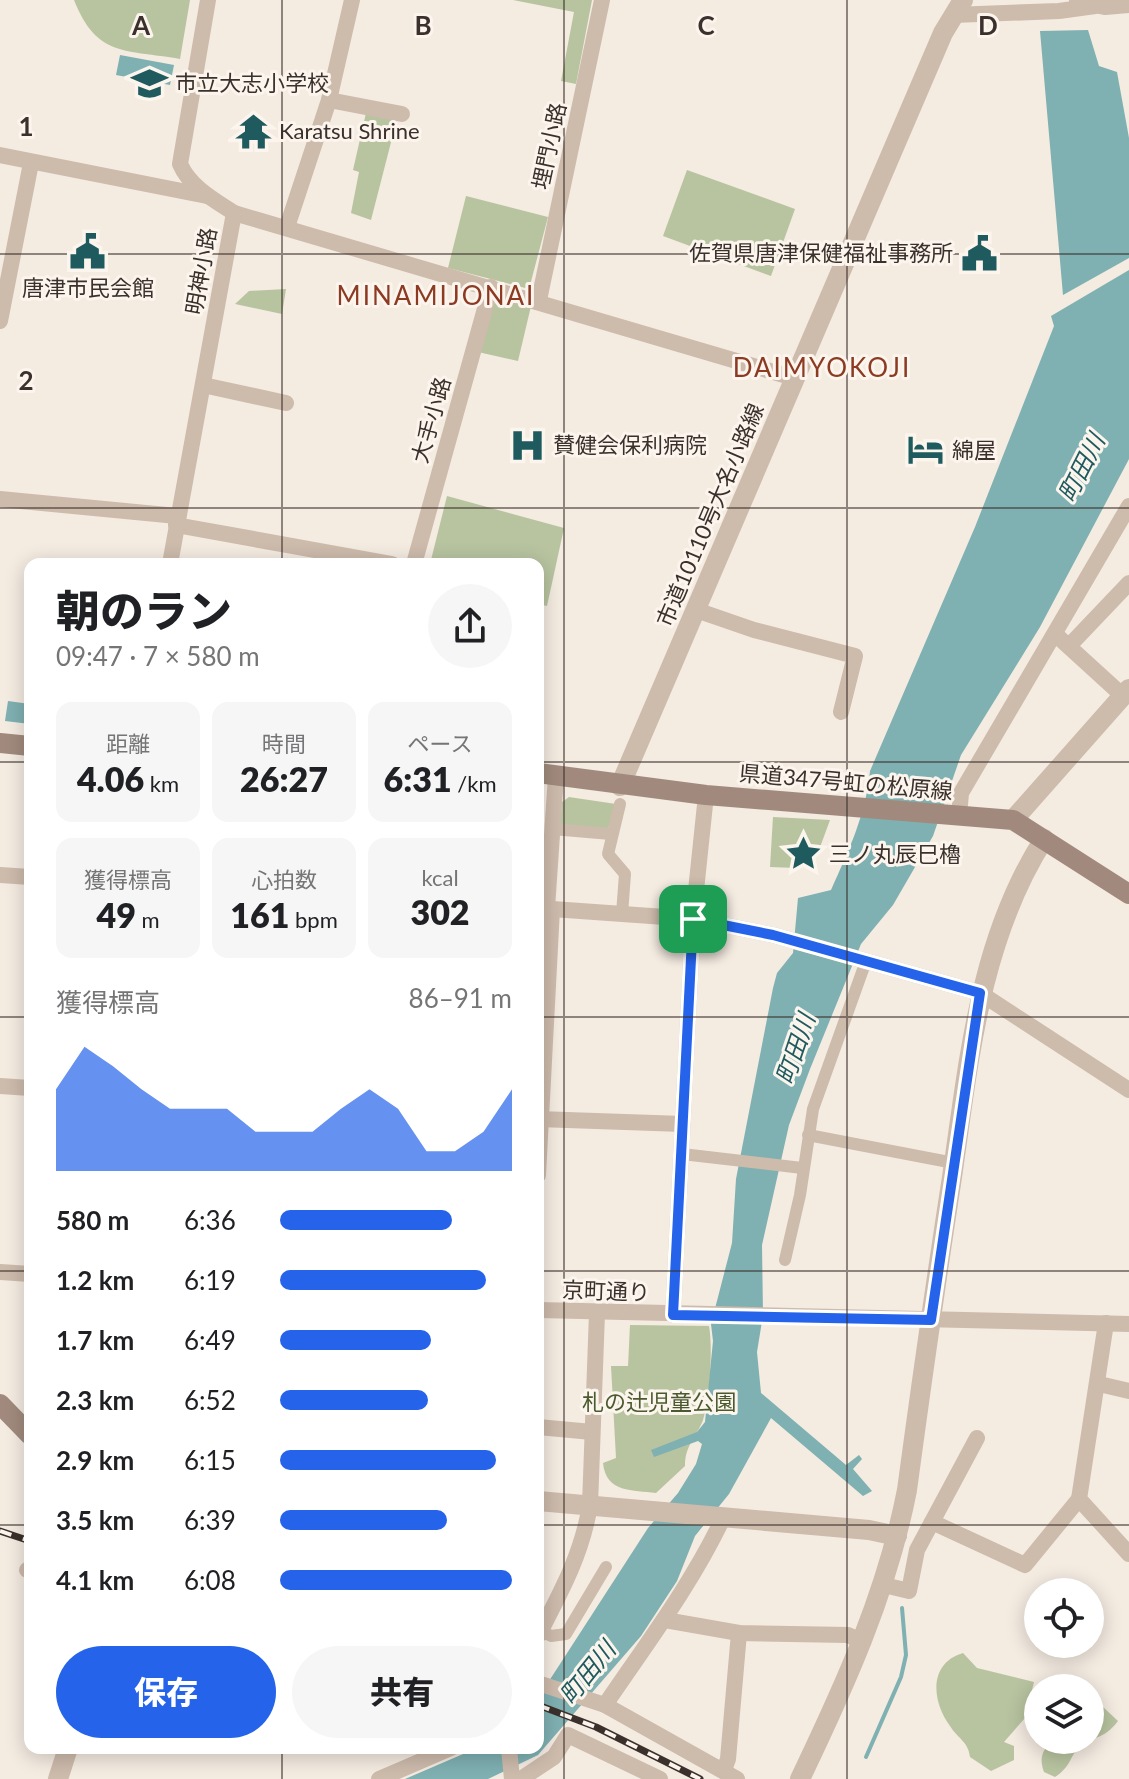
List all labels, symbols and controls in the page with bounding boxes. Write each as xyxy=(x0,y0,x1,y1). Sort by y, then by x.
text: A xyxy=(131,9,151,41)
text: B xyxy=(414,9,432,41)
text: C xyxy=(697,9,715,41)
text: D xyxy=(978,9,998,41)
school or university icon: 市立大志小学校 xyxy=(130,64,168,102)
place label: 市立大志小学校 xyxy=(175,69,329,96)
street label: 埋門小路 xyxy=(526,100,571,192)
text: 1 xyxy=(18,110,34,142)
temple icon: Karatsu Shrine xyxy=(234,112,272,150)
place label: Karatsu Shrine xyxy=(279,117,420,144)
street label: 明神小路 xyxy=(180,225,221,317)
public building icon: 唐津市民会館 xyxy=(69,233,107,271)
public building icon: 佐賀県唐津保健福祉事務所 xyxy=(960,234,998,272)
place label: 佐賀県唐津保健福祉事務所 xyxy=(689,239,953,266)
place label: 唐津市民会館 xyxy=(22,274,154,301)
district label: MINAMIJONAI xyxy=(337,279,535,311)
district label: DAIMYOKOJI xyxy=(733,351,911,383)
text: 2 xyxy=(18,364,34,396)
street label: 大手小路 xyxy=(405,374,456,466)
street label: 市道10110号大名小路線 xyxy=(650,399,769,630)
hospital icon: 賛健会保利病院 xyxy=(508,426,546,464)
water label: 町田川 xyxy=(1051,426,1111,506)
place label: 賛健会保利病院 xyxy=(553,431,707,458)
hotel icon: 綿屋 xyxy=(907,431,945,469)
place label: 綿屋 xyxy=(952,436,996,463)
text: 朝のラン xyxy=(56,584,232,636)
button: share xyxy=(428,584,512,668)
text: 09:47 · 7 × 580 m xyxy=(56,640,260,672)
text: 距離 xyxy=(106,730,150,757)
text: 時間 xyxy=(262,730,306,757)
text: ペース xyxy=(408,730,472,757)
text: 4.06 xyxy=(77,758,144,799)
text: 26:27 xyxy=(240,758,328,799)
text: 6:31 xyxy=(383,758,452,799)
street label: 県道347号虹の松原線 xyxy=(738,759,954,804)
text: km xyxy=(144,770,179,797)
text: /km xyxy=(452,770,497,797)
place icon: 三ノ丸辰巳櫓 xyxy=(784,835,822,873)
place label: 三ノ丸辰巳櫓 xyxy=(829,840,961,867)
text: kcal xyxy=(421,864,459,891)
text: 獲得標高 xyxy=(84,866,172,893)
text: 心拍数 xyxy=(251,866,317,893)
pin xyxy=(659,885,727,953)
text: 302 xyxy=(410,891,470,932)
text: 49 xyxy=(96,894,136,935)
text: 161 xyxy=(230,894,289,935)
icon: arrive xyxy=(671,897,715,941)
text: m xyxy=(136,906,160,933)
text: bpm xyxy=(289,906,338,933)
text: 86–91 m xyxy=(409,982,512,1014)
text: 獲得標高 xyxy=(56,986,160,1018)
water label: 町田川 xyxy=(769,1007,821,1087)
text: 580 m xyxy=(56,1204,129,1236)
text: 6:36 xyxy=(184,1204,236,1236)
text: 1.2 km xyxy=(56,1264,134,1296)
text: 6:19 xyxy=(184,1264,236,1296)
street label: 京町通り xyxy=(562,1275,650,1306)
text: 1.7 km xyxy=(56,1324,134,1356)
text: 6:49 xyxy=(184,1324,236,1356)
text: 2.3 km xyxy=(56,1384,134,1416)
text: 6:52 xyxy=(184,1384,236,1416)
park label: 札の辻児童公園 xyxy=(582,1388,736,1415)
text: 2.9 km xyxy=(56,1444,134,1476)
text: 6:15 xyxy=(184,1444,236,1476)
text: 3.5 km xyxy=(56,1504,134,1536)
text: 6:39 xyxy=(184,1504,236,1536)
text: 4.1 km xyxy=(56,1564,134,1596)
text: 6:08 xyxy=(184,1564,236,1596)
map controls xyxy=(1024,1578,1104,1754)
button: locate xyxy=(1024,1578,1104,1658)
water label: 町田川 xyxy=(553,1633,623,1709)
button: 保存 xyxy=(56,1646,276,1738)
button: 共有 xyxy=(292,1646,512,1738)
button: layers xyxy=(1024,1674,1104,1754)

